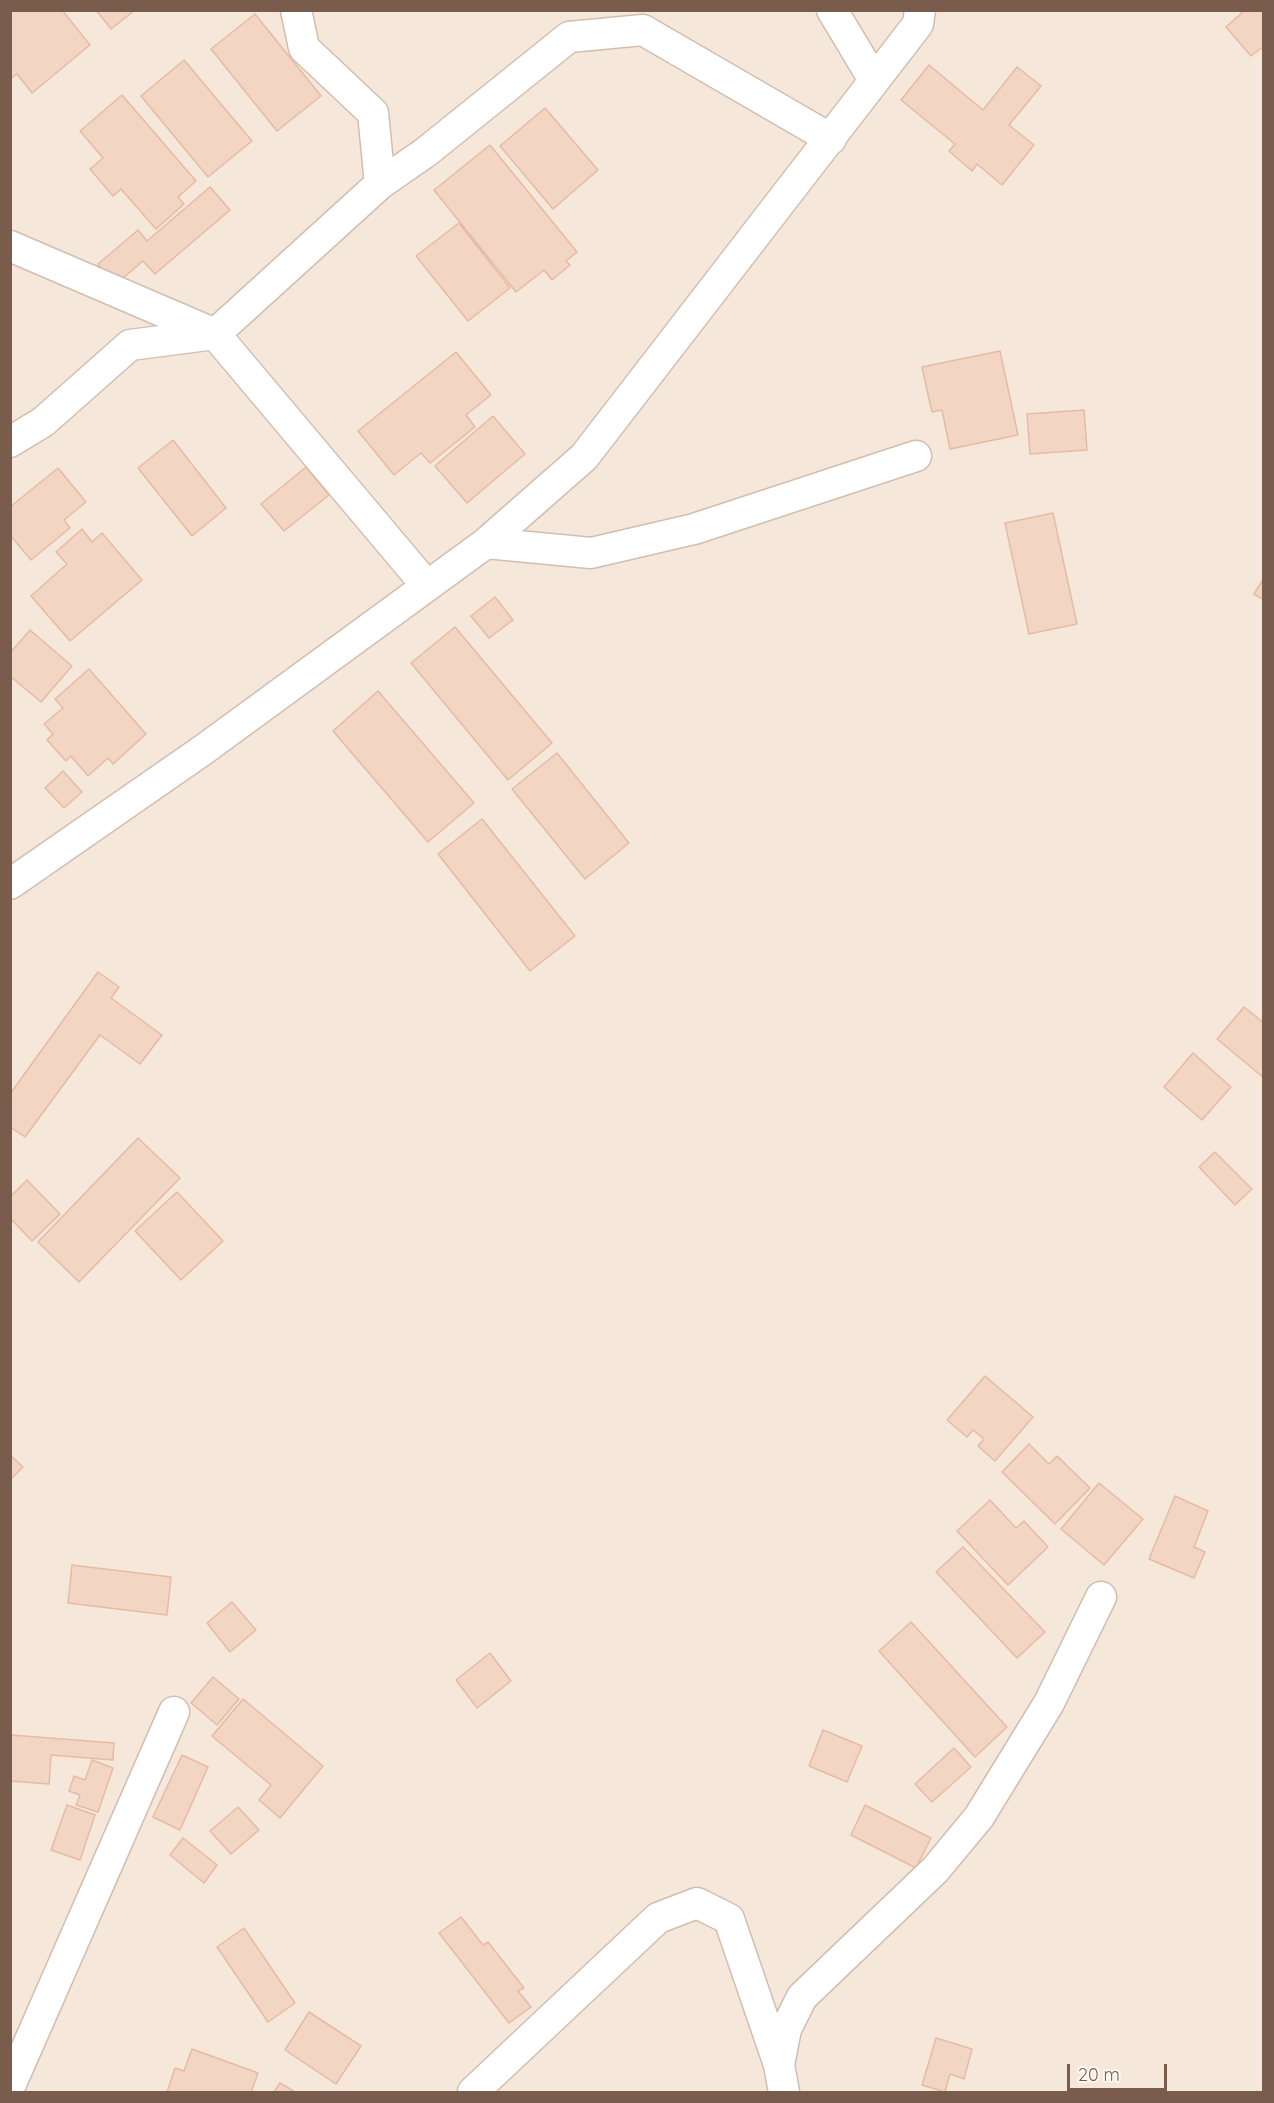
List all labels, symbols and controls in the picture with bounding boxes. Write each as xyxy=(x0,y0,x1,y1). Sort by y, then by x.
scale bar xyxy=(1070,2052,1170,2090)
text: 20 m xyxy=(1078,2063,1120,2086)

